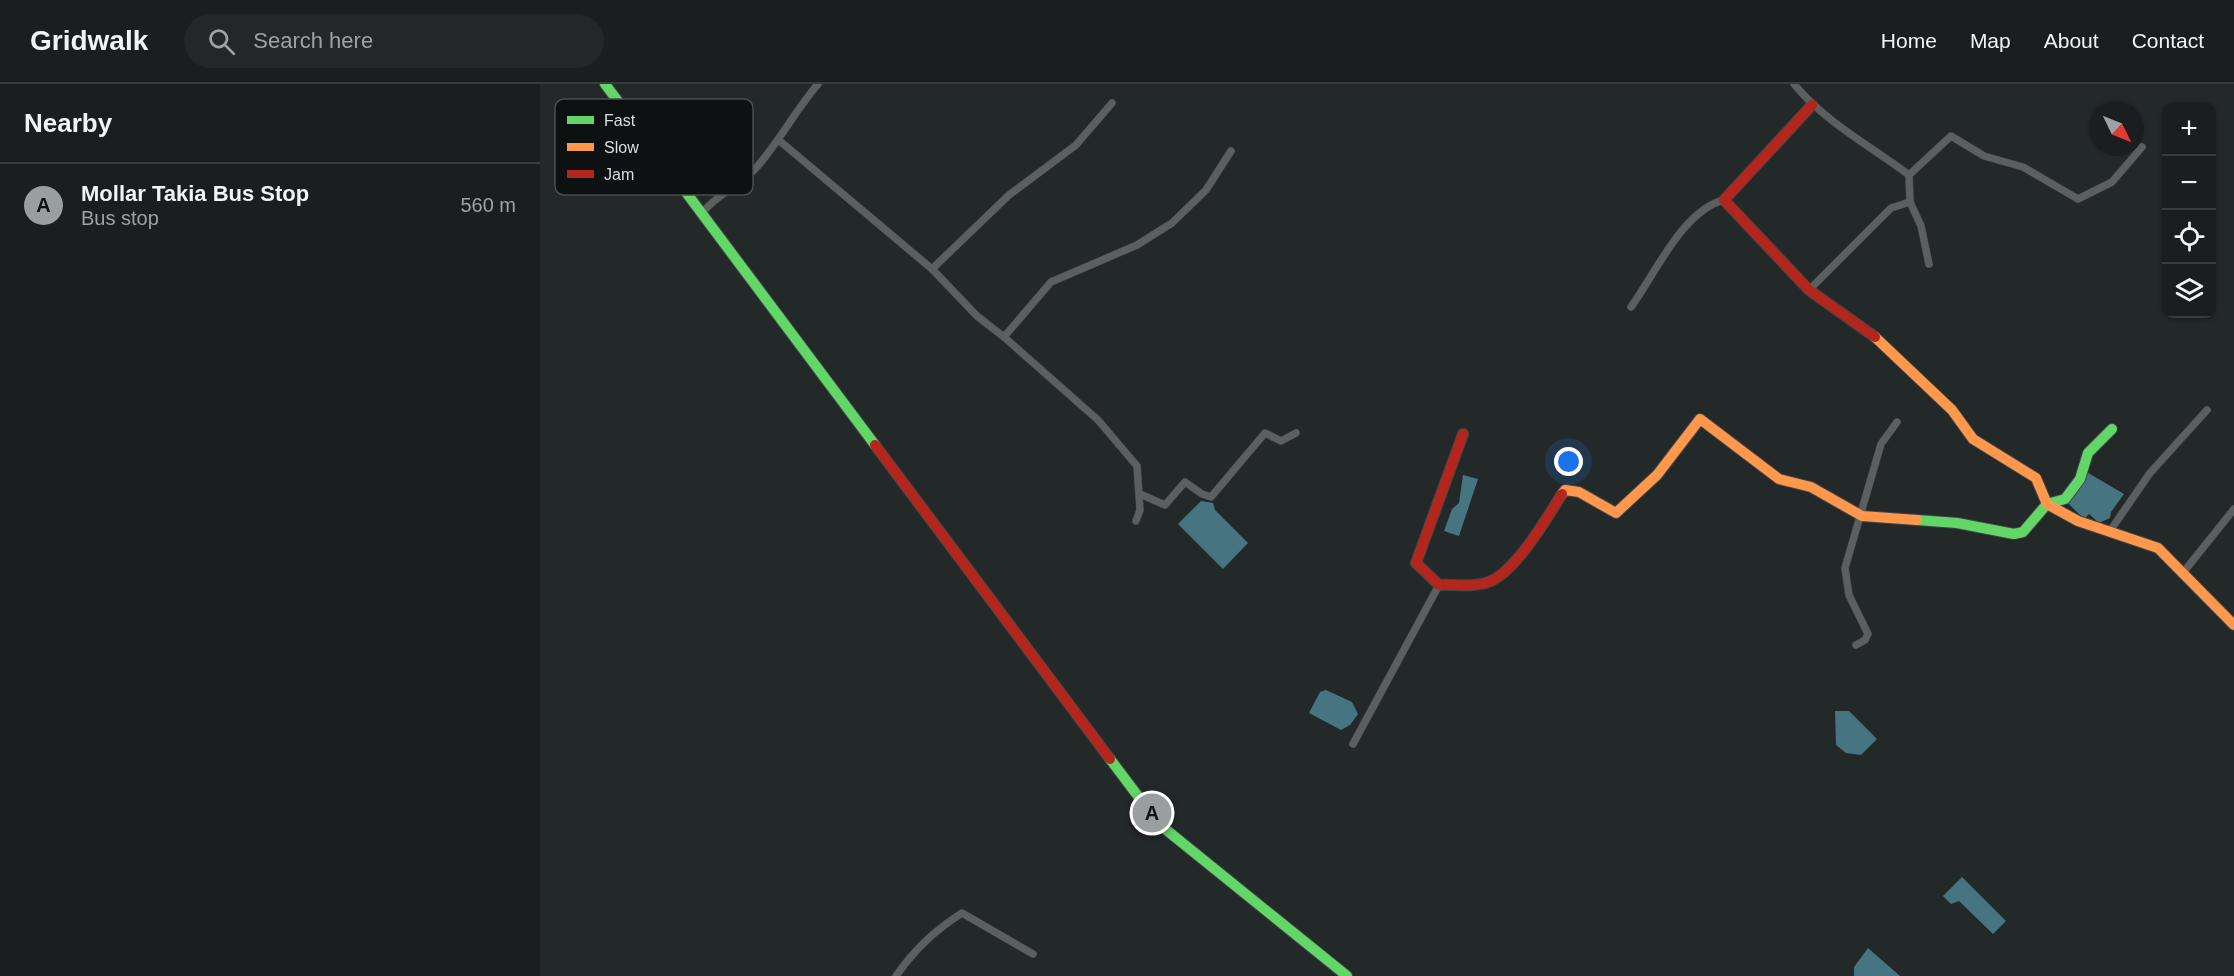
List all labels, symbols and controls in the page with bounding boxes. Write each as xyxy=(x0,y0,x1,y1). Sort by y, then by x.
search box xyxy=(184,14,604,68)
text: Gridwalk xyxy=(30,25,148,56)
icon: search xyxy=(205,25,238,58)
text: Search here xyxy=(253,28,373,53)
text: Home xyxy=(1881,29,1937,52)
text: Map xyxy=(1970,29,2011,52)
text: About xyxy=(2044,29,2099,52)
text: Contact xyxy=(2132,29,2204,52)
legend xyxy=(555,99,753,195)
north arrow xyxy=(2090,102,2144,156)
map controls xyxy=(2162,102,2216,318)
button: + xyxy=(2162,102,2216,156)
text: Nearby xyxy=(24,108,112,138)
text: Fast xyxy=(604,112,636,129)
text: Slow xyxy=(604,139,639,156)
button: − xyxy=(2162,156,2216,210)
text: Jam xyxy=(604,166,634,183)
text: Mollar Takia Bus Stop xyxy=(81,181,309,206)
text: A xyxy=(36,194,51,216)
text: 560 m xyxy=(460,194,516,216)
text: Bus stop xyxy=(81,207,159,229)
button: locate xyxy=(2162,210,2216,264)
button: layers xyxy=(2162,264,2216,318)
your location xyxy=(1554,447,1583,476)
pin: A xyxy=(1132,790,1172,836)

